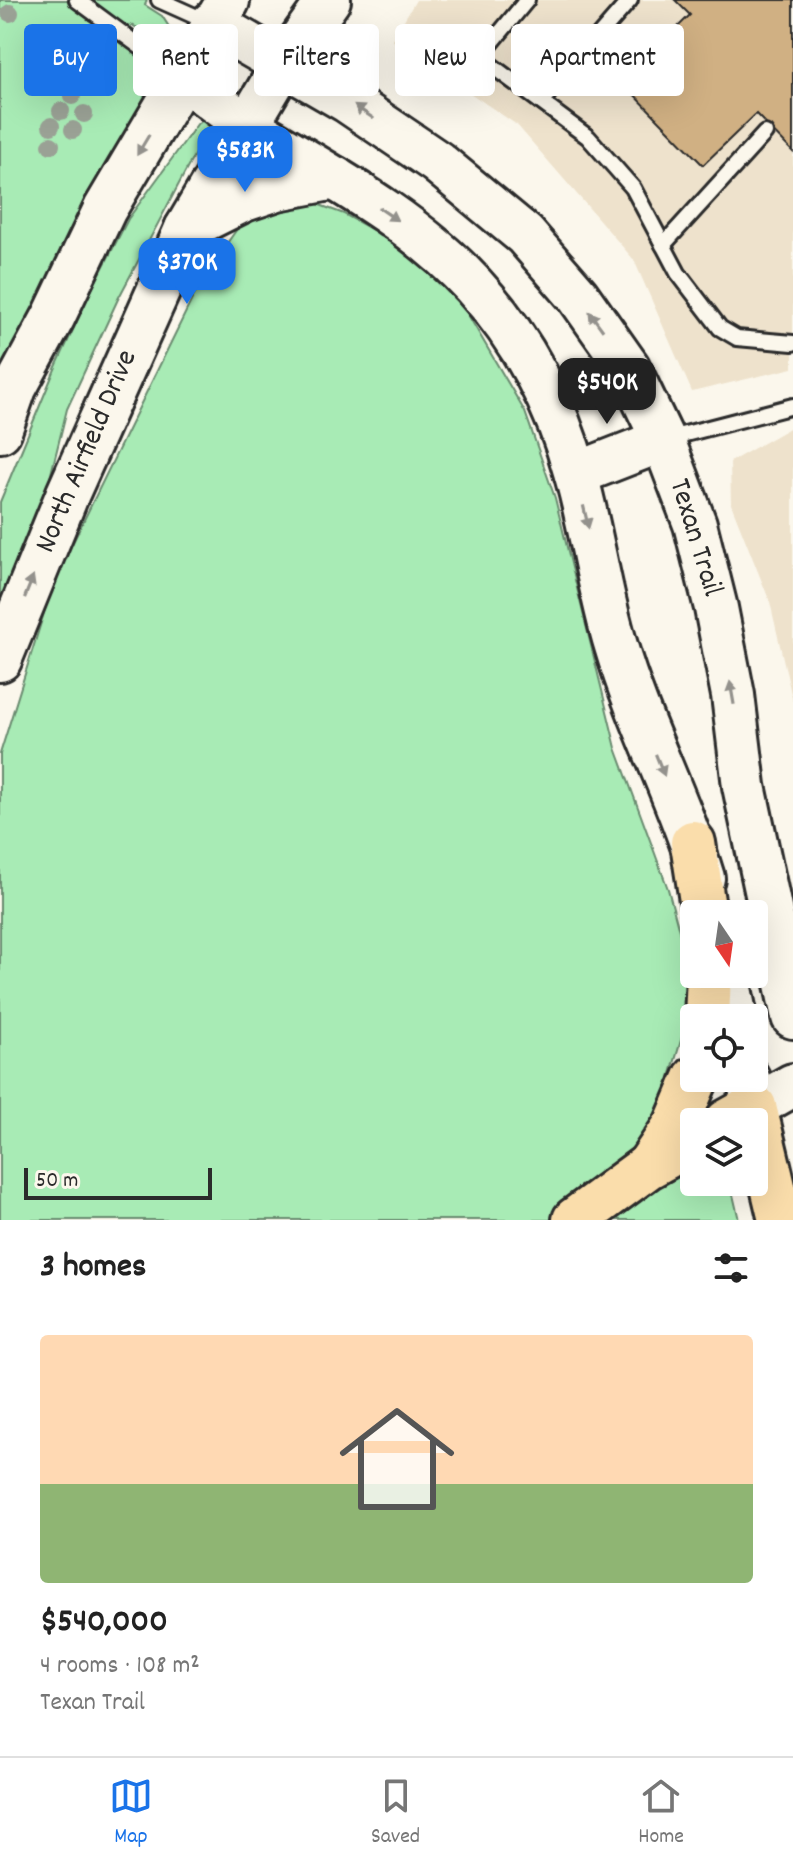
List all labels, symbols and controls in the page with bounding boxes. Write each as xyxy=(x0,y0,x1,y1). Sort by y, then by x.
chip: Buy xyxy=(24,24,117,96)
chip: Rent xyxy=(133,24,238,96)
chip: Filters xyxy=(254,24,379,96)
chip: New xyxy=(395,24,495,96)
chip: Apartment xyxy=(511,24,684,96)
one-way arrow xyxy=(353,105,374,120)
pin: $583K xyxy=(189,126,301,194)
text: $583K xyxy=(215,133,275,170)
one-way arrow xyxy=(136,134,150,156)
one-way arrow xyxy=(377,206,398,221)
pin: $370K xyxy=(131,238,243,306)
text: $370K xyxy=(157,245,217,282)
one-way arrow xyxy=(588,311,604,332)
street label: North Airfield Drive xyxy=(26,344,150,560)
pin: $540K xyxy=(551,358,663,426)
text: $540K xyxy=(576,365,638,402)
street label: Texan Trail xyxy=(656,474,732,602)
one-way arrow xyxy=(580,504,593,529)
one-way arrow xyxy=(23,575,36,599)
one-way arrow xyxy=(725,680,737,705)
one-way arrow xyxy=(654,753,667,777)
north arrow xyxy=(680,900,768,988)
map controls xyxy=(680,900,768,1196)
button: locate xyxy=(680,1004,768,1092)
button: layers xyxy=(680,1108,768,1196)
scale bar xyxy=(24,1164,212,1200)
text: 50 m xyxy=(36,1166,78,1197)
text: 3 homes xyxy=(40,1244,146,1293)
icon: filters xyxy=(709,1246,753,1290)
icon: home xyxy=(325,1387,469,1531)
text: $540,000 xyxy=(40,1599,168,1648)
text: 4 rooms · 108 m² xyxy=(40,1648,200,1685)
text: Texan Trail xyxy=(40,1685,145,1722)
tab: Map xyxy=(109,1774,153,1853)
tab: Saved xyxy=(371,1774,420,1853)
tab: Home xyxy=(638,1774,684,1853)

